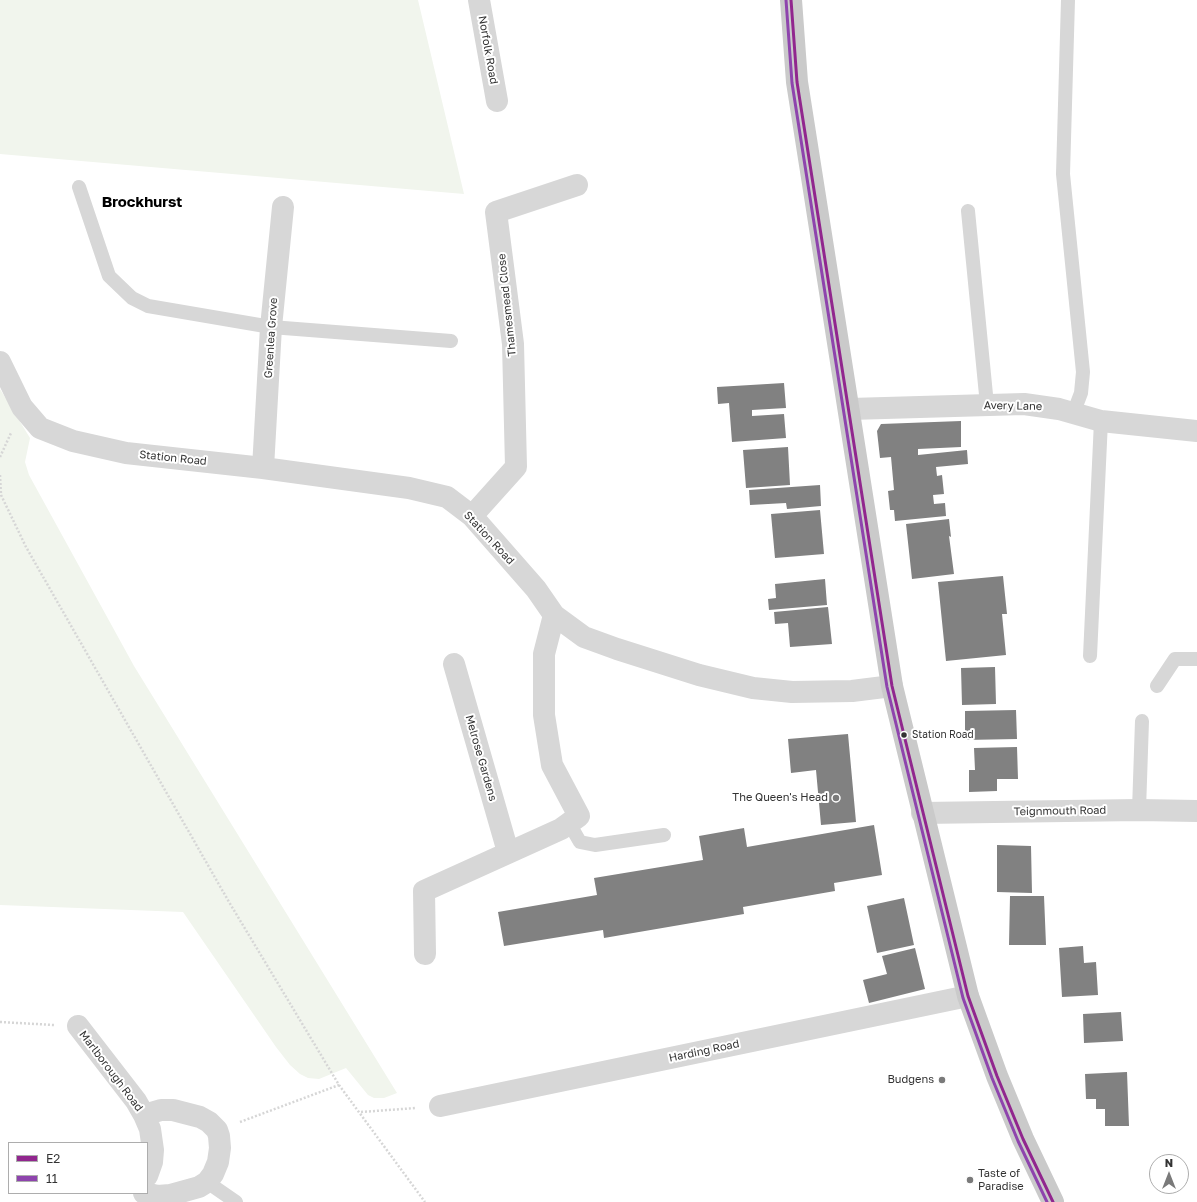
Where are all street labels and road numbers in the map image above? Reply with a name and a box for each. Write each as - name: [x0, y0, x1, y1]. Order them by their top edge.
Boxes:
- street label: Norfolk Road: [475, 15, 501, 85]
- street label: Thamesmead Close: [495, 253, 519, 357]
- street label: Greenlea Grove: [262, 297, 280, 379]
- street label: Avery Lane: [984, 399, 1042, 413]
- street label: Station Road: [139, 448, 207, 468]
- street label: Station Road: [461, 509, 517, 567]
- street label: Melrose Gardens: [462, 713, 500, 803]
- street label: Teignmouth Road: [1014, 804, 1106, 818]
- street label: Marlborough Road: [76, 1028, 146, 1114]
- street label: Harding Road: [668, 1037, 740, 1065]

